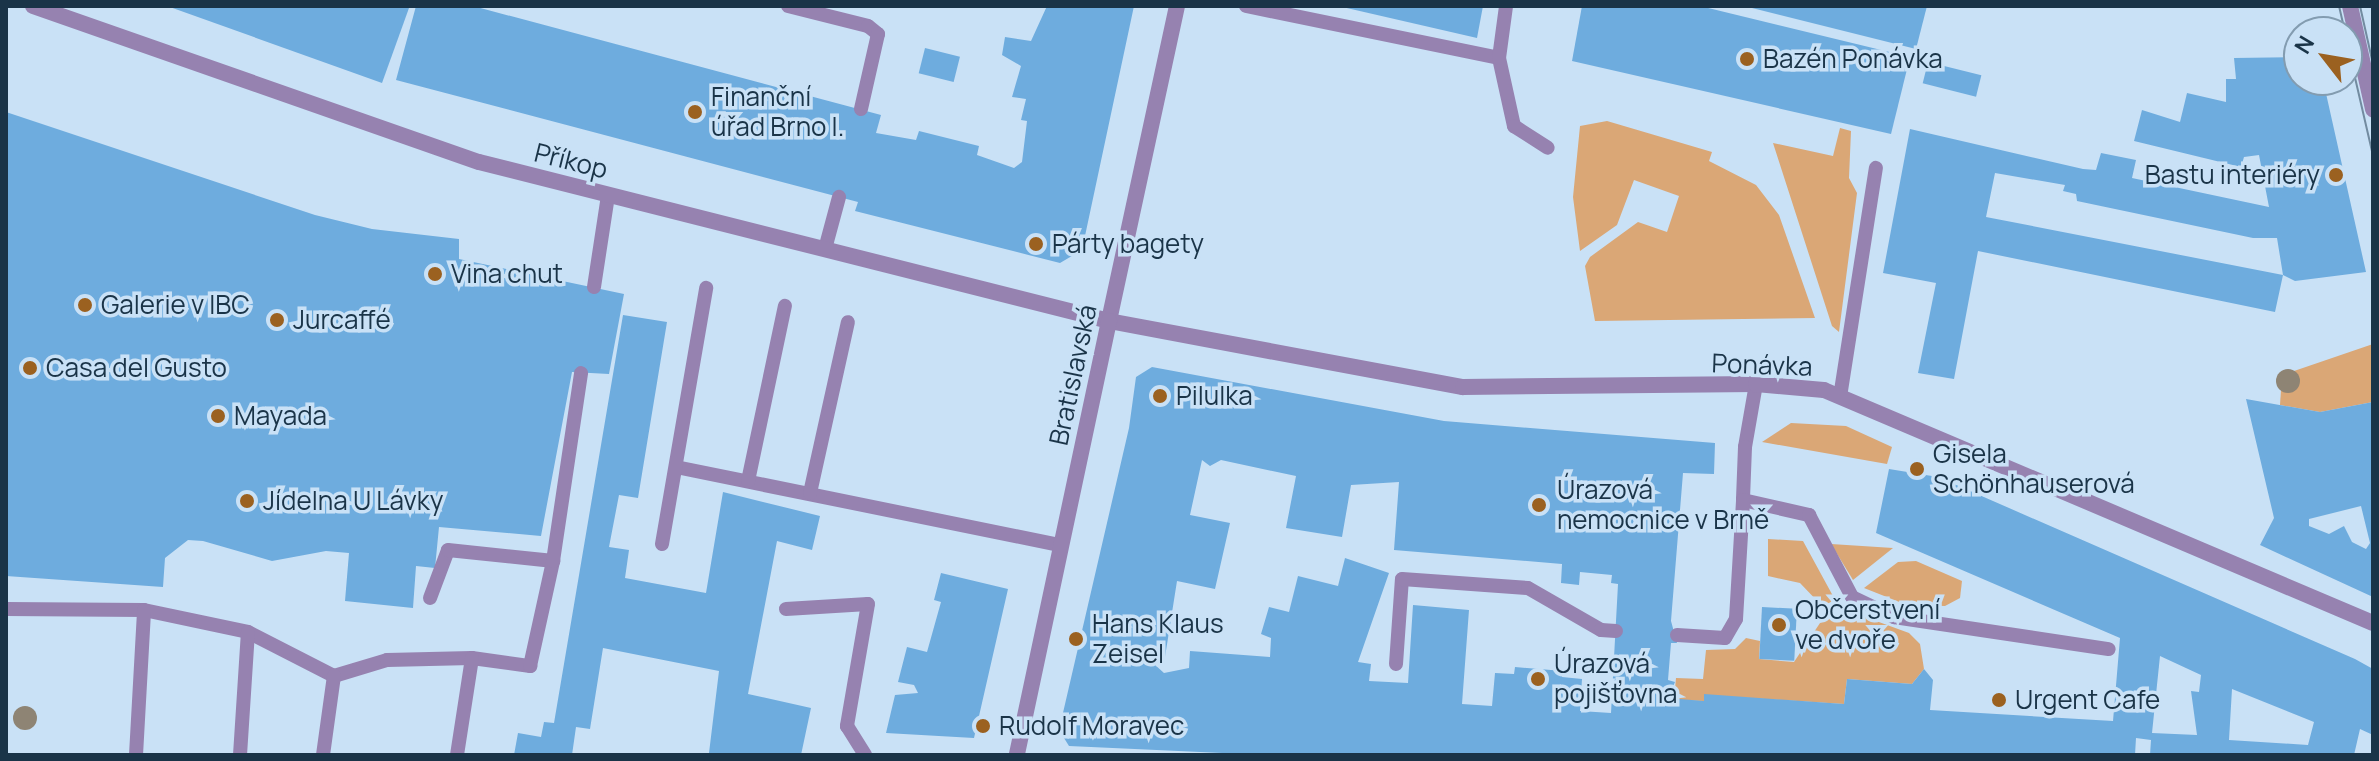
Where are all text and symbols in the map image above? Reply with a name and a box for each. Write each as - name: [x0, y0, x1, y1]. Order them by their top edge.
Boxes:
- north arrow: [2283, 16, 2363, 96]
- text: N: [2287, 30, 2321, 59]
- place label: Bazén Ponávka: [1763, 43, 1943, 75]
- marker: Bazén Ponávka: [1738, 50, 1756, 68]
- place label: Finanční úřad Brno I.: [711, 81, 844, 142]
- marker: Finanční úřad Brno I.: [686, 103, 704, 121]
- street label: Příkop: [531, 137, 611, 185]
- place label: Bastu interiéry: [2145, 159, 2320, 191]
- marker: Bastu interiéry: [2327, 166, 2345, 184]
- place label: Párty bagety: [1052, 228, 1204, 260]
- marker: Párty bagety: [1027, 235, 1045, 253]
- place label: Vina chut: [451, 258, 563, 290]
- marker: Vina chut: [426, 265, 444, 283]
- place label: Galerie v IBC: [101, 289, 250, 321]
- marker: Galerie v IBC: [76, 296, 94, 314]
- street label: Bratislavská: [1043, 302, 1103, 448]
- place label: Jurcaffé: [293, 304, 391, 336]
- marker: Jurcaffé: [268, 311, 286, 329]
- street label: Ponávka: [1711, 348, 1813, 382]
- place label: Casa del Gusto: [46, 352, 227, 384]
- marker: Casa del Gusto: [21, 359, 39, 377]
- place label: Pilulka: [1176, 380, 1253, 412]
- marker: Pilulka: [1151, 387, 1169, 405]
- place label: Mayada: [234, 400, 327, 432]
- marker: Mayada: [209, 407, 227, 425]
- place label: Gisela Schönhauserová: [1933, 438, 2135, 500]
- marker: Gisela Schönhauserová: [1908, 460, 1926, 478]
- place label: Úrazová nemocnice v Brně: [1557, 474, 1769, 536]
- place label: Jídelna U Lávky: [263, 485, 443, 517]
- marker: Jídelna U Lávky: [238, 492, 256, 510]
- marker: Úrazová nemocnice v Brně: [1528, 494, 1550, 516]
- place label: Občerstvení ve dvoře: [1795, 594, 1940, 656]
- place label: Hans Klaus Zeisel: [1092, 608, 1224, 670]
- marker: Občerstvení ve dvoře: [1770, 616, 1788, 634]
- marker: Hans Klaus Zeisel: [1067, 630, 1085, 648]
- place label: Úrazová pojišťovna: [1554, 648, 1678, 710]
- marker: Úrazová pojišťovna: [1529, 670, 1547, 688]
- place label: Urgent Cafe: [2015, 684, 2160, 716]
- marker: Urgent Cafe: [1990, 691, 2008, 709]
- place label: Rudolf Moravec: [999, 710, 1184, 742]
- marker: Rudolf Moravec: [974, 717, 992, 735]

